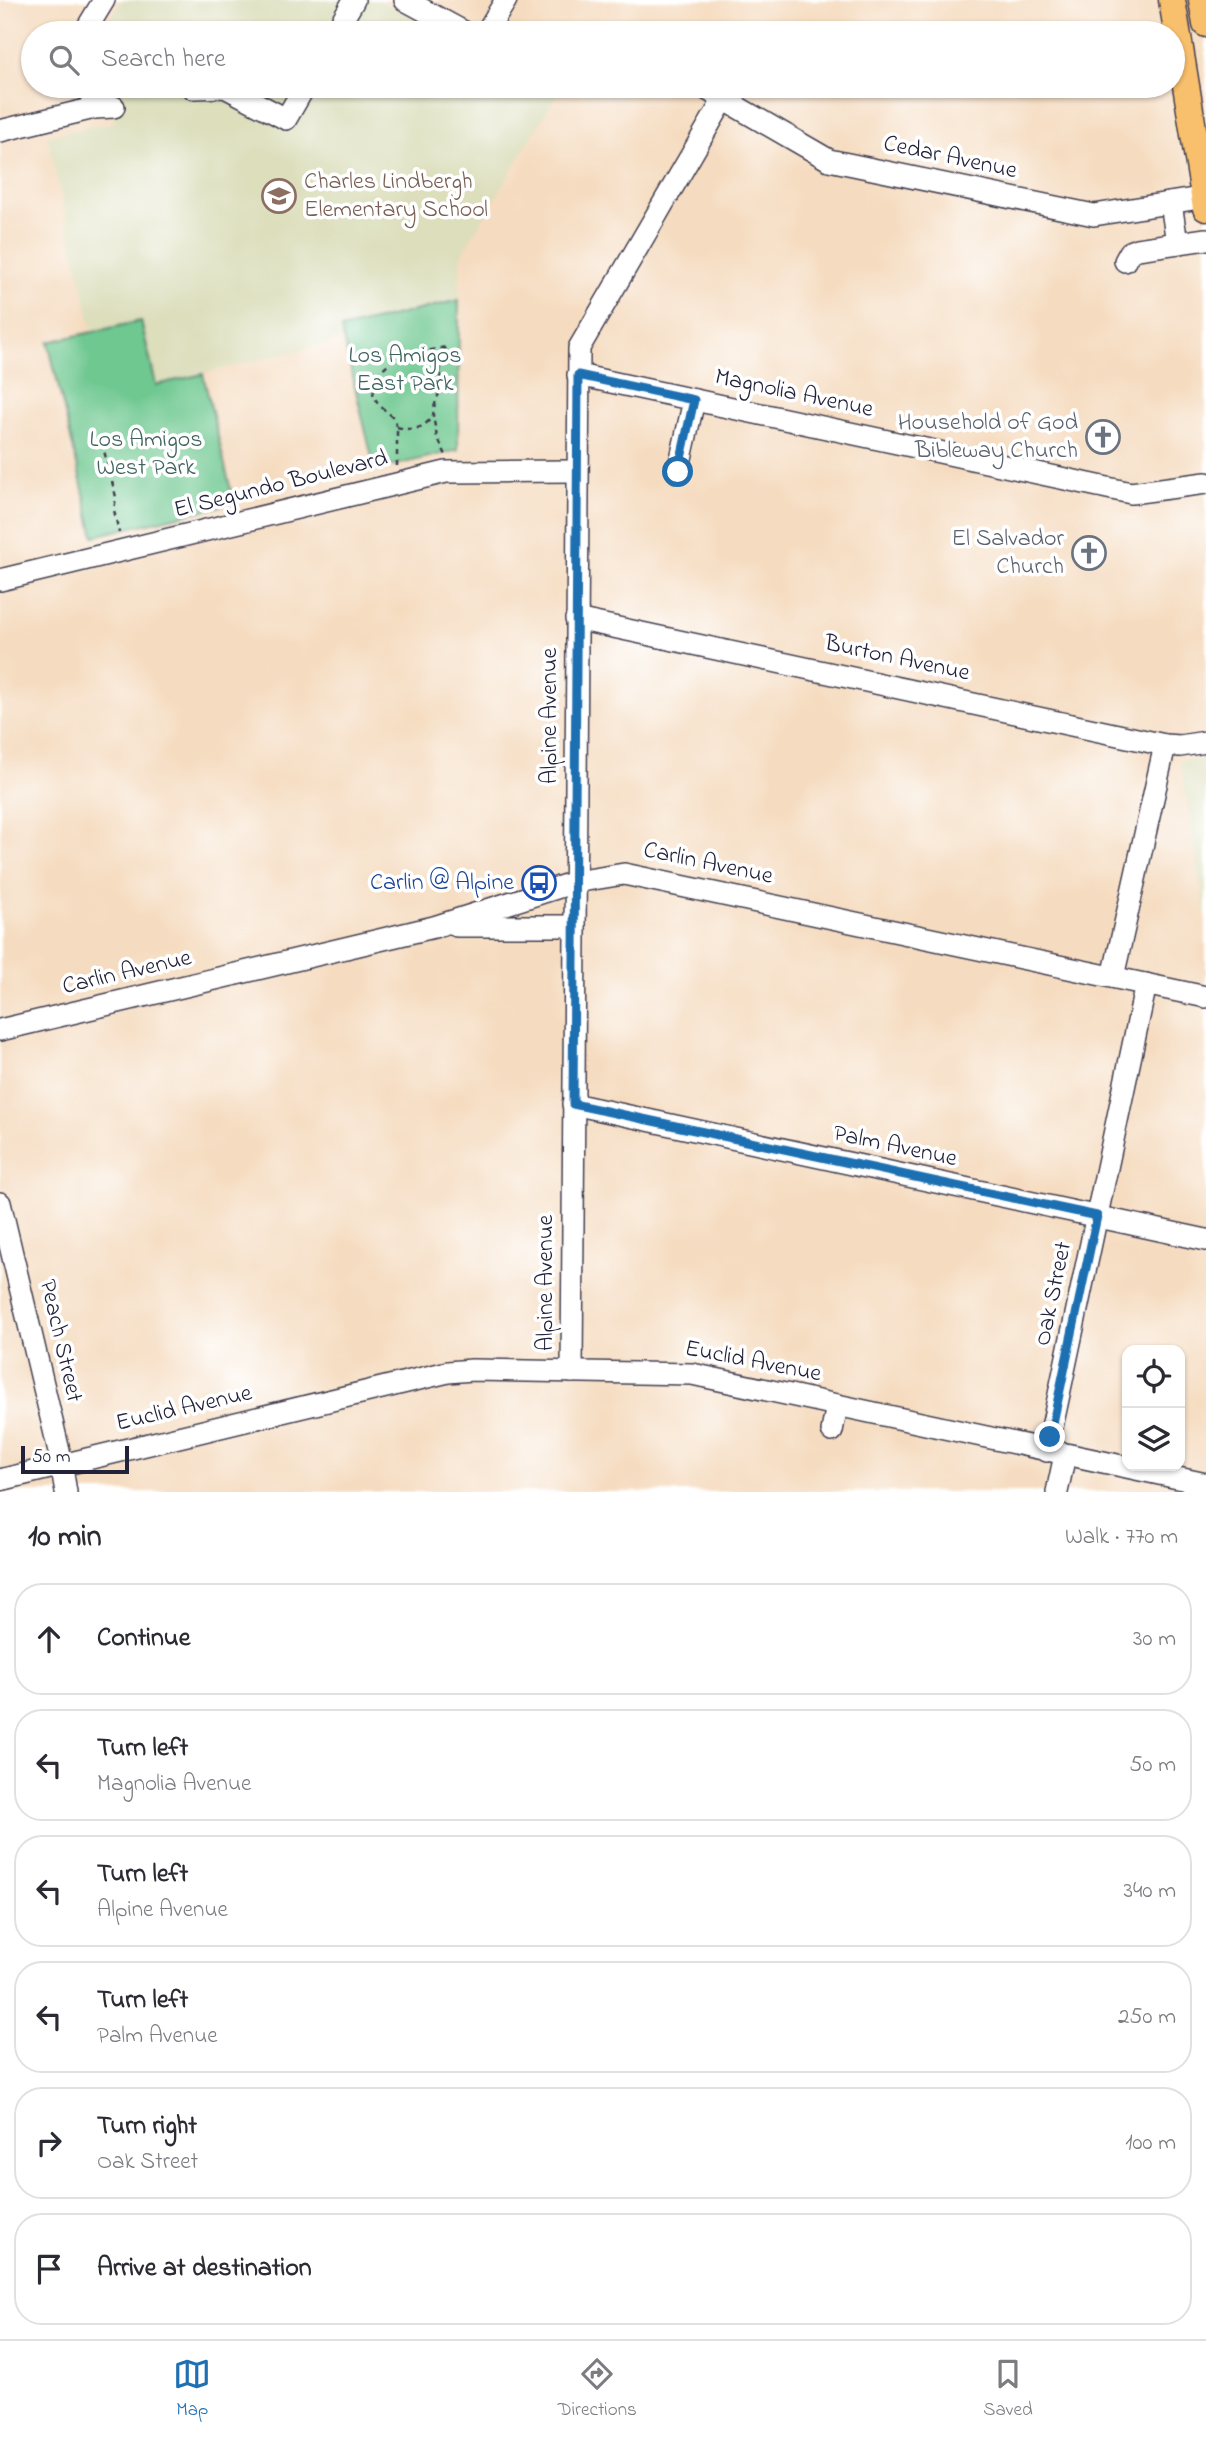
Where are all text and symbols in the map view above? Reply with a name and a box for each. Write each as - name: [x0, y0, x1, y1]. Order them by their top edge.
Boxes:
- search box: [21, 21, 1185, 98]
- icon: search: [45, 41, 83, 79]
- text: Search here: [101, 41, 226, 79]
- street label: Cedar Avenue: [880, 127, 1020, 189]
- place label: Charles Lindbergh Elementary School: [304, 165, 488, 229]
- school or university icon: Charles Lindbergh Elementary School: [260, 177, 298, 215]
- park label: Los Amigos East Park: [349, 339, 461, 402]
- street label: Magnolia Avenue: [712, 360, 877, 428]
- place label: Household of God Bibleway Church: [898, 406, 1078, 470]
- church icon: Household of God Bibleway Church: [1084, 418, 1122, 456]
- park label: Los Amigos West Park: [90, 423, 202, 486]
- street label: El Segundo Boulevard: [170, 441, 392, 528]
- route start: [662, 456, 693, 487]
- place label: El Salvador Church: [951, 522, 1065, 585]
- church icon: El Salvador Church: [1070, 534, 1108, 572]
- street label: Burton Avenue: [820, 626, 973, 691]
- street label: Alpine Avenue: [533, 647, 568, 784]
- street label: Carlin Avenue: [640, 833, 776, 895]
- bus stop icon: Carlin @ Alpine: [520, 864, 558, 902]
- place label: Carlin @ Alpine: [370, 866, 514, 901]
- street label: Carlin Avenue: [59, 941, 195, 1005]
- street label: Palm Avenue: [830, 1117, 960, 1177]
- street label: Alpine Avenue: [529, 1214, 564, 1351]
- street label: Oak Street: [1026, 1239, 1082, 1349]
- street label: Peach Street: [29, 1276, 91, 1406]
- street label: Euclid Avenue: [682, 1332, 825, 1392]
- map controls: [1122, 1345, 1185, 1471]
- button: locate: [1122, 1345, 1185, 1408]
- street label: Euclid Avenue: [113, 1376, 256, 1442]
- button: layers: [1122, 1408, 1185, 1471]
- route end: [1034, 1421, 1065, 1452]
- scale bar: [21, 1443, 130, 1475]
- text: 50 m: [32, 1444, 71, 1471]
- text: 10 min: [28, 1516, 101, 1560]
- text: Walk · 770 m: [1065, 1521, 1178, 1554]
- icon: ahead: [30, 1620, 68, 1658]
- text: Continue: [97, 1620, 190, 1658]
- text: 30 m: [1133, 1623, 1176, 1656]
- text: Turn left: [97, 1730, 188, 1768]
- icon: left: [30, 1746, 68, 1784]
- text: 50 m: [1129, 1749, 1176, 1782]
- text: Magnolia Avenue: [97, 1768, 251, 1801]
- text: Turn left: [97, 1856, 188, 1894]
- icon: left: [30, 1872, 68, 1910]
- text: 340 m: [1123, 1875, 1176, 1908]
- text: Alpine Avenue: [97, 1894, 228, 1927]
- text: Turn left: [97, 1982, 188, 2020]
- icon: left: [30, 1998, 68, 2036]
- text: 250 m: [1118, 2001, 1176, 2034]
- text: Palm Avenue: [97, 2020, 218, 2053]
- text: Turn right: [97, 2108, 197, 2146]
- icon: right: [30, 2124, 68, 2162]
- text: 100 m: [1125, 2127, 1176, 2160]
- text: Oak Street: [97, 2146, 198, 2179]
- icon: arrive: [30, 2250, 68, 2288]
- text: Arrive at destination: [97, 2250, 312, 2288]
- tab: Map: [173, 2355, 211, 2424]
- tab: Directions: [558, 2355, 637, 2424]
- tab: Saved: [983, 2355, 1033, 2424]

